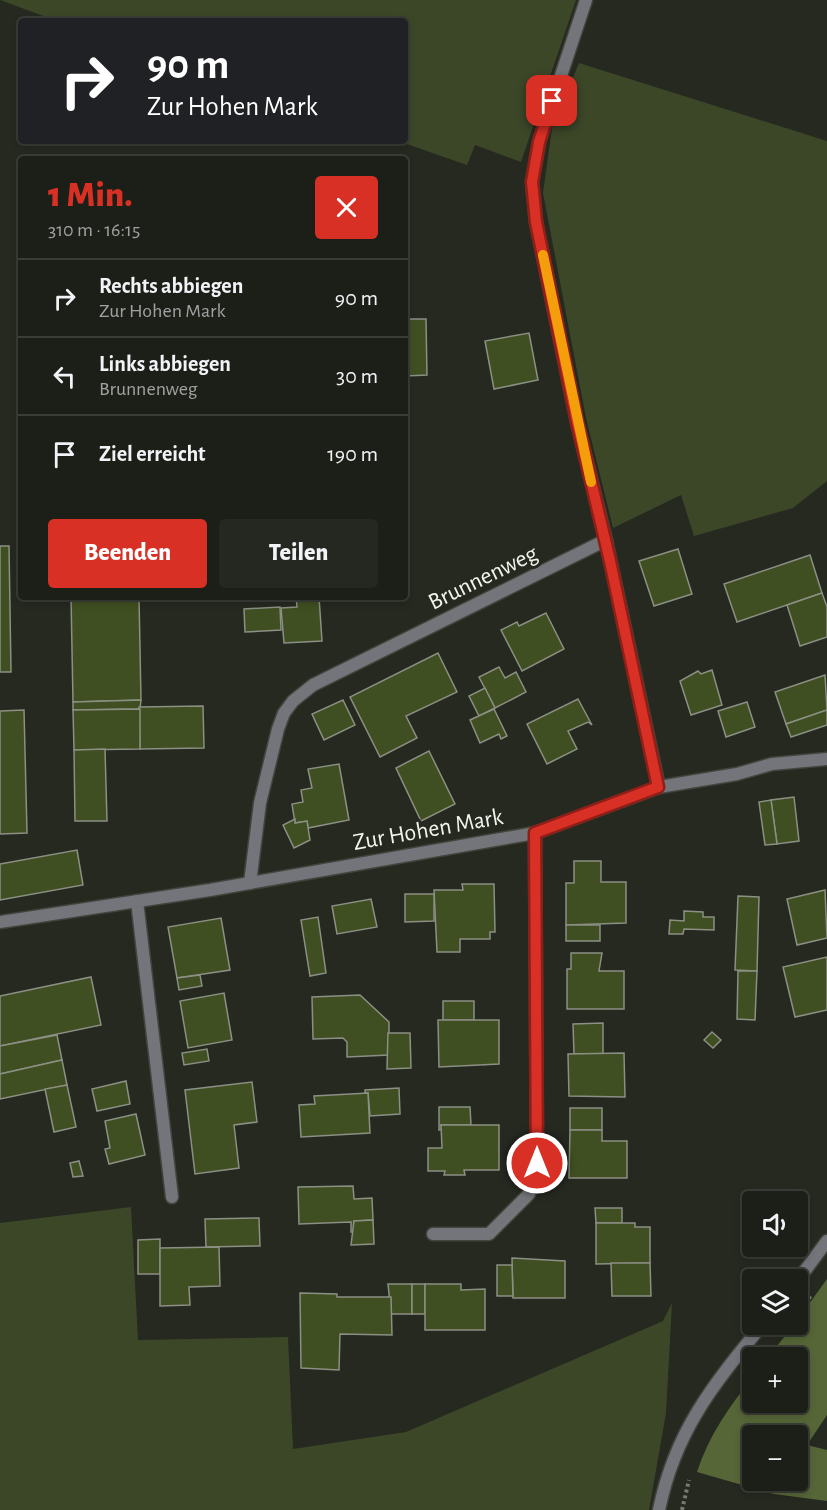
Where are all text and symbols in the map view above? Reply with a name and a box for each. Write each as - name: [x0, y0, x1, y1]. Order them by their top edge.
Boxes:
- icon: right: [48, 42, 126, 120]
- text: 90 m: [147, 44, 229, 86]
- pin: [526, 75, 577, 126]
- icon: arrive: [535, 84, 568, 117]
- text: Zur Hohen Mark: [147, 93, 318, 120]
- button: close: [315, 176, 378, 239]
- text: 1 Min.: [48, 177, 133, 213]
- text: 310 m · 16:15: [48, 220, 140, 240]
- text: Rechts abbiegen: [99, 275, 243, 297]
- icon: right: [48, 282, 81, 315]
- text: 90 m: [335, 287, 378, 309]
- text: Zur Hohen Mark: [99, 301, 226, 321]
- text: Links abbiegen: [99, 353, 231, 375]
- icon: left: [48, 360, 81, 393]
- text: 30 m: [336, 365, 378, 387]
- text: Brunnenweg: [99, 379, 198, 399]
- icon: arrive: [48, 438, 81, 471]
- text: Ziel erreicht: [99, 443, 206, 465]
- text: 190 m: [327, 443, 378, 465]
- button: Beenden: [48, 519, 207, 588]
- button: Teilen: [219, 519, 378, 588]
- street label: Brunnenweg: [425, 541, 542, 615]
- street label: Zur Hohen Mark: [351, 805, 505, 855]
- position arrow: [505, 1131, 569, 1195]
- map controls: [742, 1191, 808, 1491]
- button: sound: [742, 1191, 808, 1257]
- button: layers: [742, 1269, 808, 1335]
- button: +: [742, 1347, 808, 1413]
- button: −: [742, 1425, 808, 1491]

